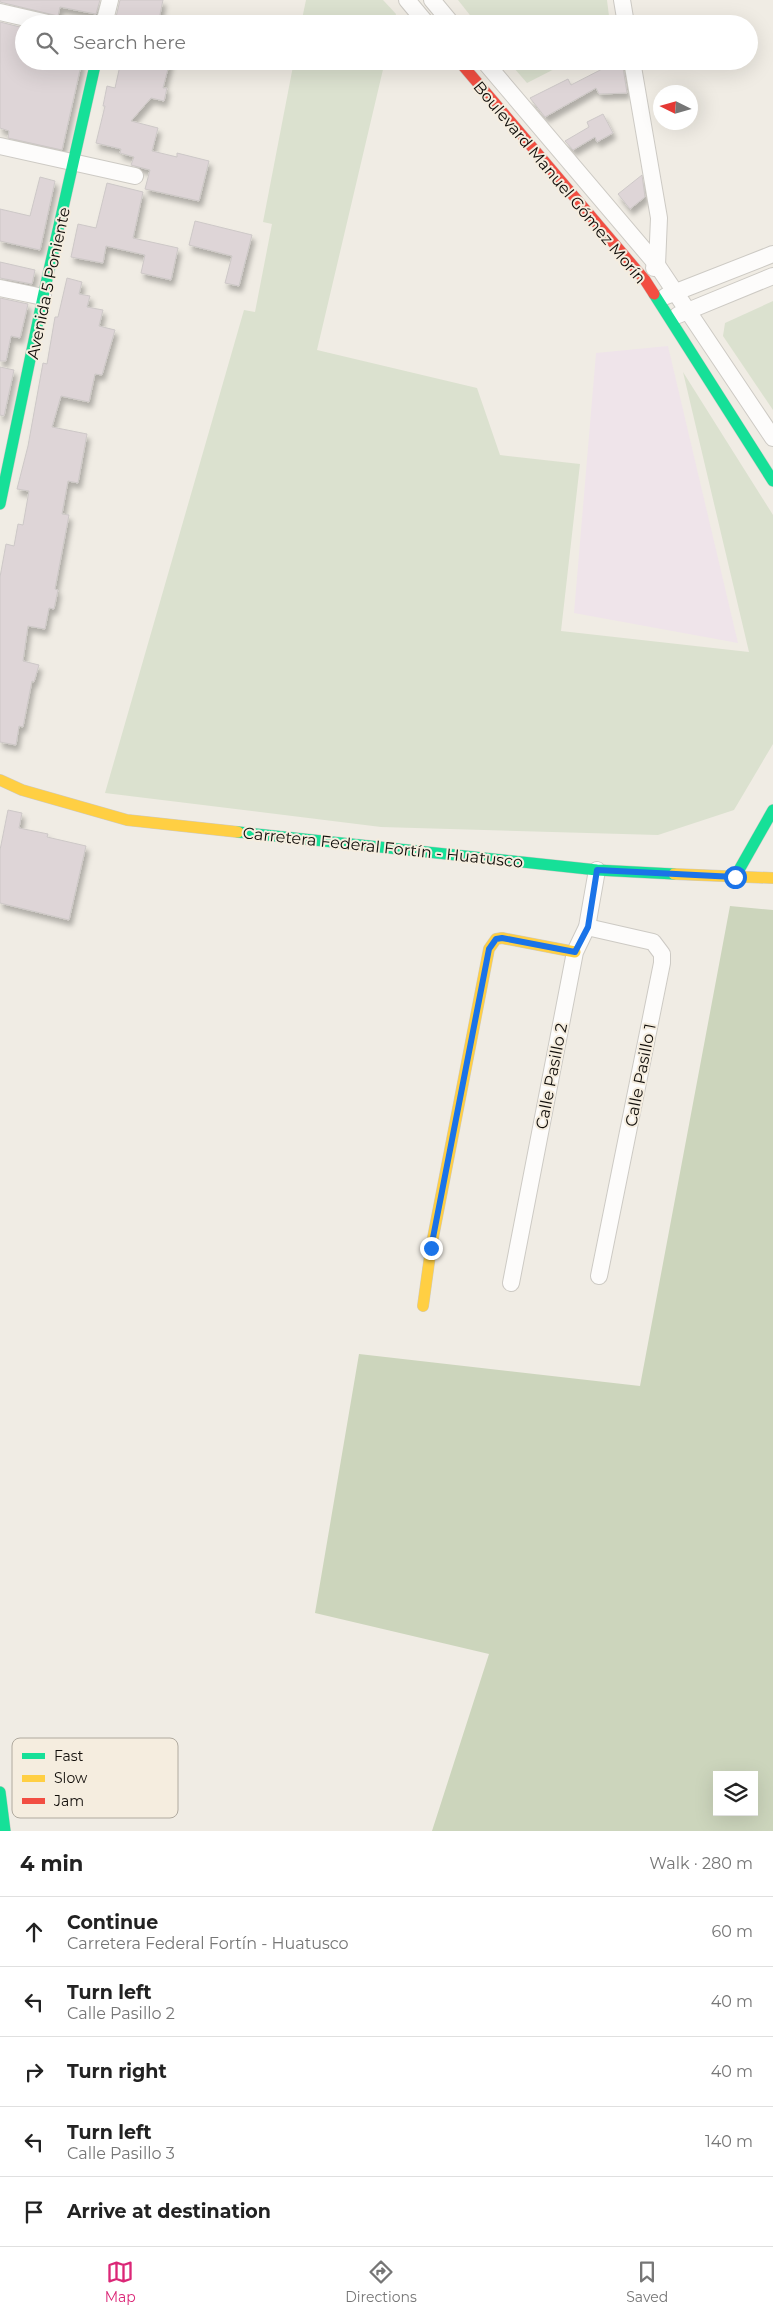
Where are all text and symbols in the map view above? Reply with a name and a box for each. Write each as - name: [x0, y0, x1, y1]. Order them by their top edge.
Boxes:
- search box: [15, 15, 758, 70]
- icon: search: [33, 29, 61, 57]
- text: Search here: [73, 31, 186, 54]
- street label: Boulevard Manuel Gómez Morín: [469, 77, 650, 287]
- north arrow: [653, 85, 698, 130]
- street label: Avenida 5 Poniente: [23, 205, 74, 361]
- street label: Carretera Federal Fortín - Huatusco: [242, 823, 524, 872]
- route start: [724, 866, 747, 889]
- street label: Calle Pasillo 2: [532, 1021, 571, 1131]
- street label: Calle Pasillo 1: [621, 1022, 660, 1128]
- route end: [420, 1237, 443, 1260]
- legend: [12, 1738, 178, 1818]
- text: Fast: [54, 1747, 84, 1765]
- text: Slow: [54, 1769, 88, 1787]
- map controls: [713, 1771, 758, 1816]
- button: layers: [713, 1771, 758, 1816]
- text: Jam: [53, 1792, 84, 1810]
- text: 4 min: [20, 1851, 83, 1876]
- text: Walk · 280 m: [649, 1854, 753, 1873]
- text: Continue: [67, 1911, 158, 1934]
- icon: ahead: [20, 1918, 48, 1946]
- text: 60 m: [711, 1922, 753, 1941]
- text: Carretera Federal Fortín - Huatusco: [67, 1934, 349, 1953]
- text: Turn left: [67, 1981, 152, 2004]
- icon: left: [20, 1988, 48, 2016]
- text: 40 m: [711, 1992, 753, 2011]
- text: Calle Pasillo 2: [67, 2004, 175, 2023]
- icon: right: [20, 2058, 48, 2086]
- text: Turn right: [67, 2060, 167, 2083]
- text: 40 m: [711, 2062, 753, 2081]
- text: Turn left: [67, 2121, 152, 2144]
- icon: left: [20, 2128, 48, 2156]
- text: 140 m: [705, 2132, 753, 2151]
- text: Calle Pasillo 3: [67, 2144, 175, 2163]
- icon: arrive: [20, 2198, 48, 2226]
- text: Arrive at destination: [67, 2200, 271, 2223]
- tab: Map: [105, 2258, 136, 2306]
- tab: Directions: [345, 2258, 417, 2306]
- tab: Saved: [626, 2258, 668, 2306]

